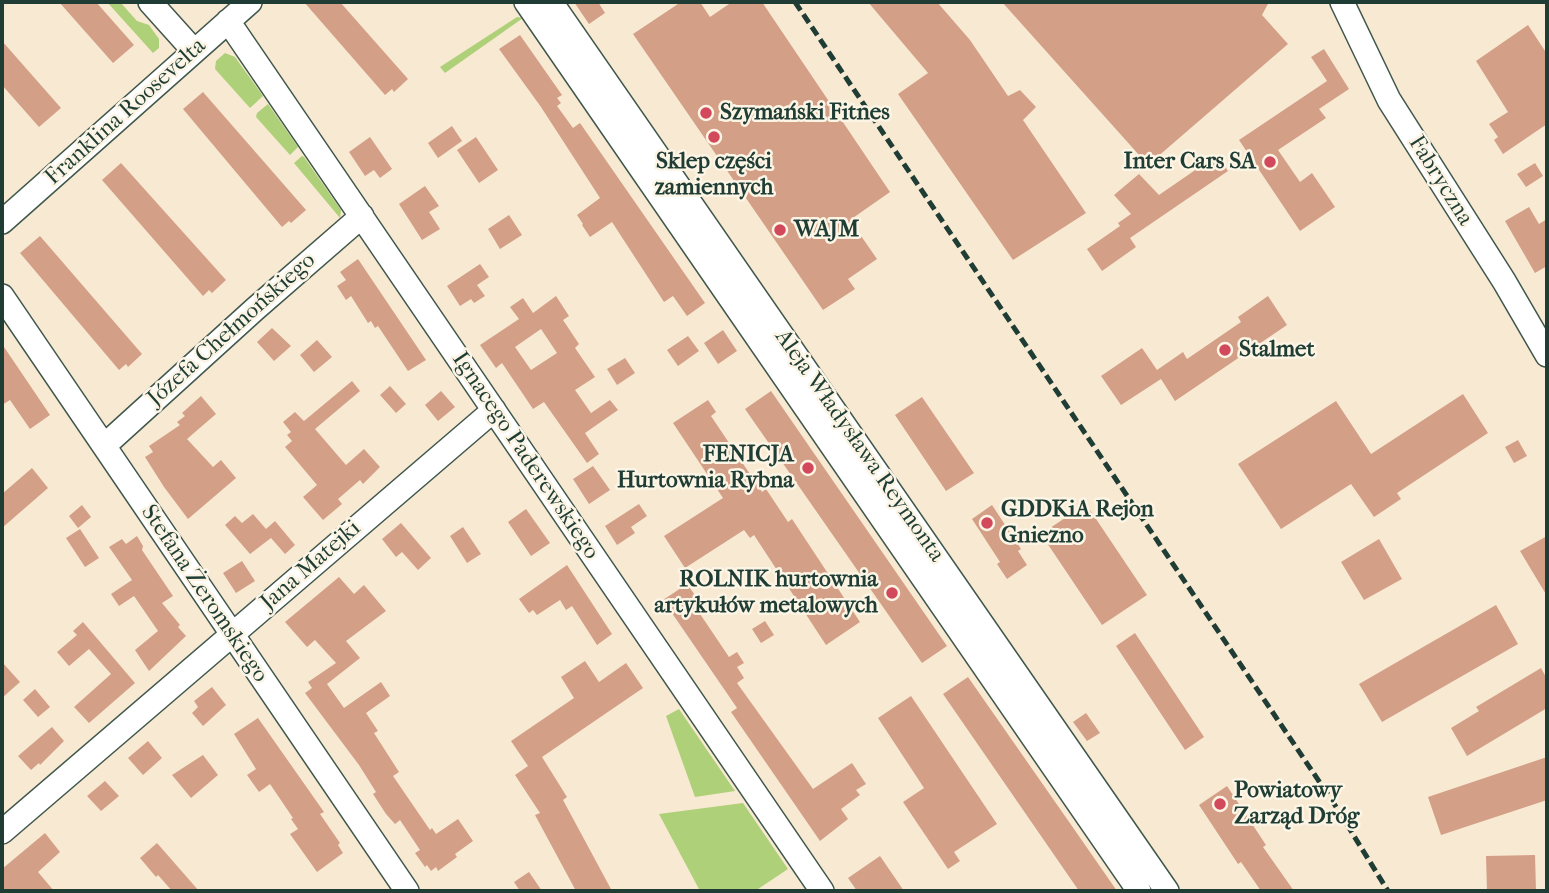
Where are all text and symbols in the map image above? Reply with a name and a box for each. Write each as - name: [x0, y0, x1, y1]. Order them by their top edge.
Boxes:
- street label: Franklina Roosevelta: [40, 33, 212, 191]
- place label: Szymański Fitnes: [720, 99, 890, 127]
- marker: Szymański Fitnes: [698, 105, 714, 121]
- marker: Sklep części zamiennych: [706, 129, 722, 145]
- street label: Fabryczna: [1402, 131, 1478, 231]
- place label: Sklep części zamiennych: [655, 148, 773, 202]
- place label: Inter Cars SA: [1123, 148, 1256, 176]
- marker: Inter Cars SA: [1262, 154, 1278, 170]
- place label: WAJM: [794, 216, 859, 244]
- marker: WAJM: [772, 222, 788, 238]
- street label: Józefa Chełmońskiego: [142, 247, 322, 413]
- street label: Aleja Władysława Reymonta: [768, 324, 950, 568]
- place label: Stalmet: [1239, 336, 1315, 364]
- marker: Stalmet: [1217, 342, 1233, 358]
- street label: Ignacego Paderewskiego: [445, 347, 605, 565]
- place label: FENICJA Hurtownia Rybna: [617, 441, 794, 495]
- marker: FENICJA Hurtownia Rybna: [800, 460, 816, 476]
- place label: GDDKiA Rejon Gniezno: [1001, 496, 1154, 550]
- street label: Stefana Żeromskiego: [134, 500, 274, 688]
- street label: Jana Matejki: [255, 515, 367, 617]
- marker: GDDKiA Rejon Gniezno: [979, 515, 995, 531]
- place label: ROLNIK hurtownia artykułów metalowych: [654, 566, 878, 620]
- marker: ROLNIK hurtownia artykułów metalowych: [884, 585, 900, 601]
- place label: Powiatowy Zarząd Dróg: [1234, 777, 1359, 831]
- marker: Powiatowy Zarząd Dróg: [1212, 796, 1228, 812]

